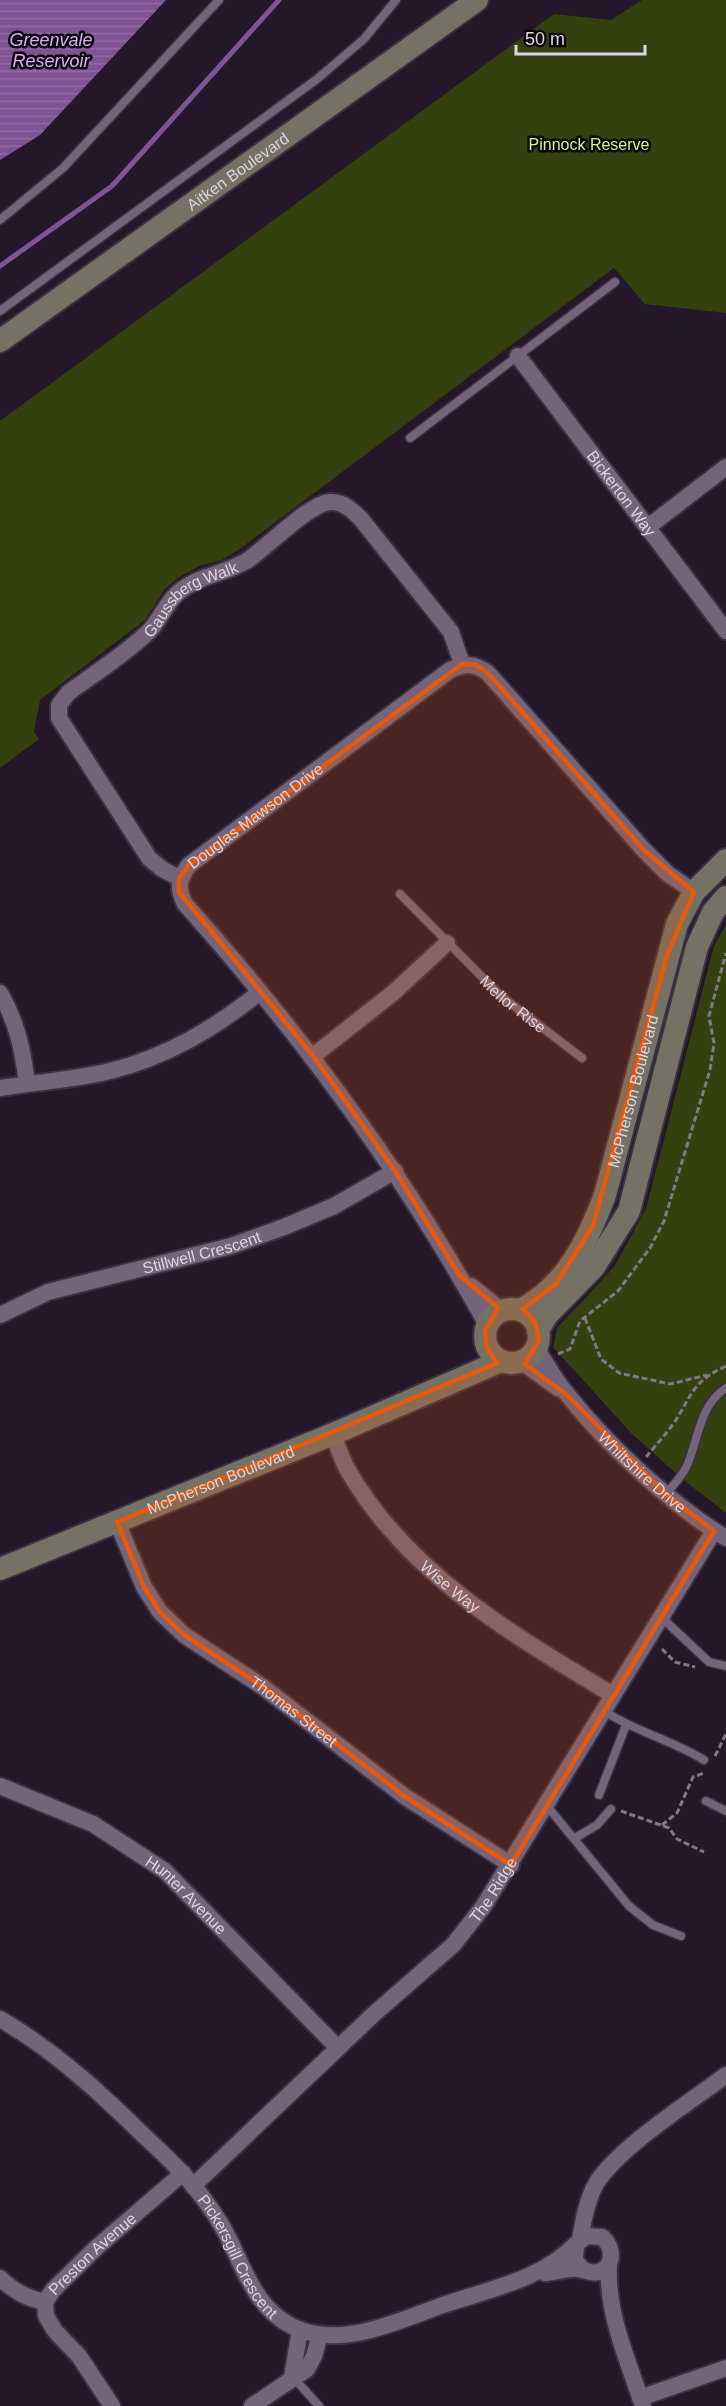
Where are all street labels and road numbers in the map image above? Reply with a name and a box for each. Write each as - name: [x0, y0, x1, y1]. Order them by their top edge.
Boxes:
- street label: Aitken Boulevard: [184, 129, 292, 214]
- street label: Bickerton Way: [584, 447, 659, 540]
- street label: Gaussberg Walk: [140, 558, 241, 641]
- street label: Douglas Mawson Drive: [184, 760, 327, 872]
- street label: Mellor Rise: [477, 972, 549, 1036]
- street label: McPherson Boulevard: [605, 1013, 662, 1170]
- street label: Stillwell Crescent: [141, 1228, 264, 1277]
- street label: Whiltshire Drive: [595, 1428, 689, 1516]
- street label: McPherson Boulevard: [145, 1443, 297, 1518]
- street label: Wise Way: [417, 1557, 483, 1616]
- street label: Thomas Street: [247, 1673, 341, 1750]
- street label: Hunter Avenue: [142, 1853, 230, 1938]
- street label: The Ridge: [466, 1854, 521, 1926]
- street label: Pickersgill Crescent: [195, 2191, 281, 2322]
- street label: Preston Avenue: [45, 2209, 140, 2298]

